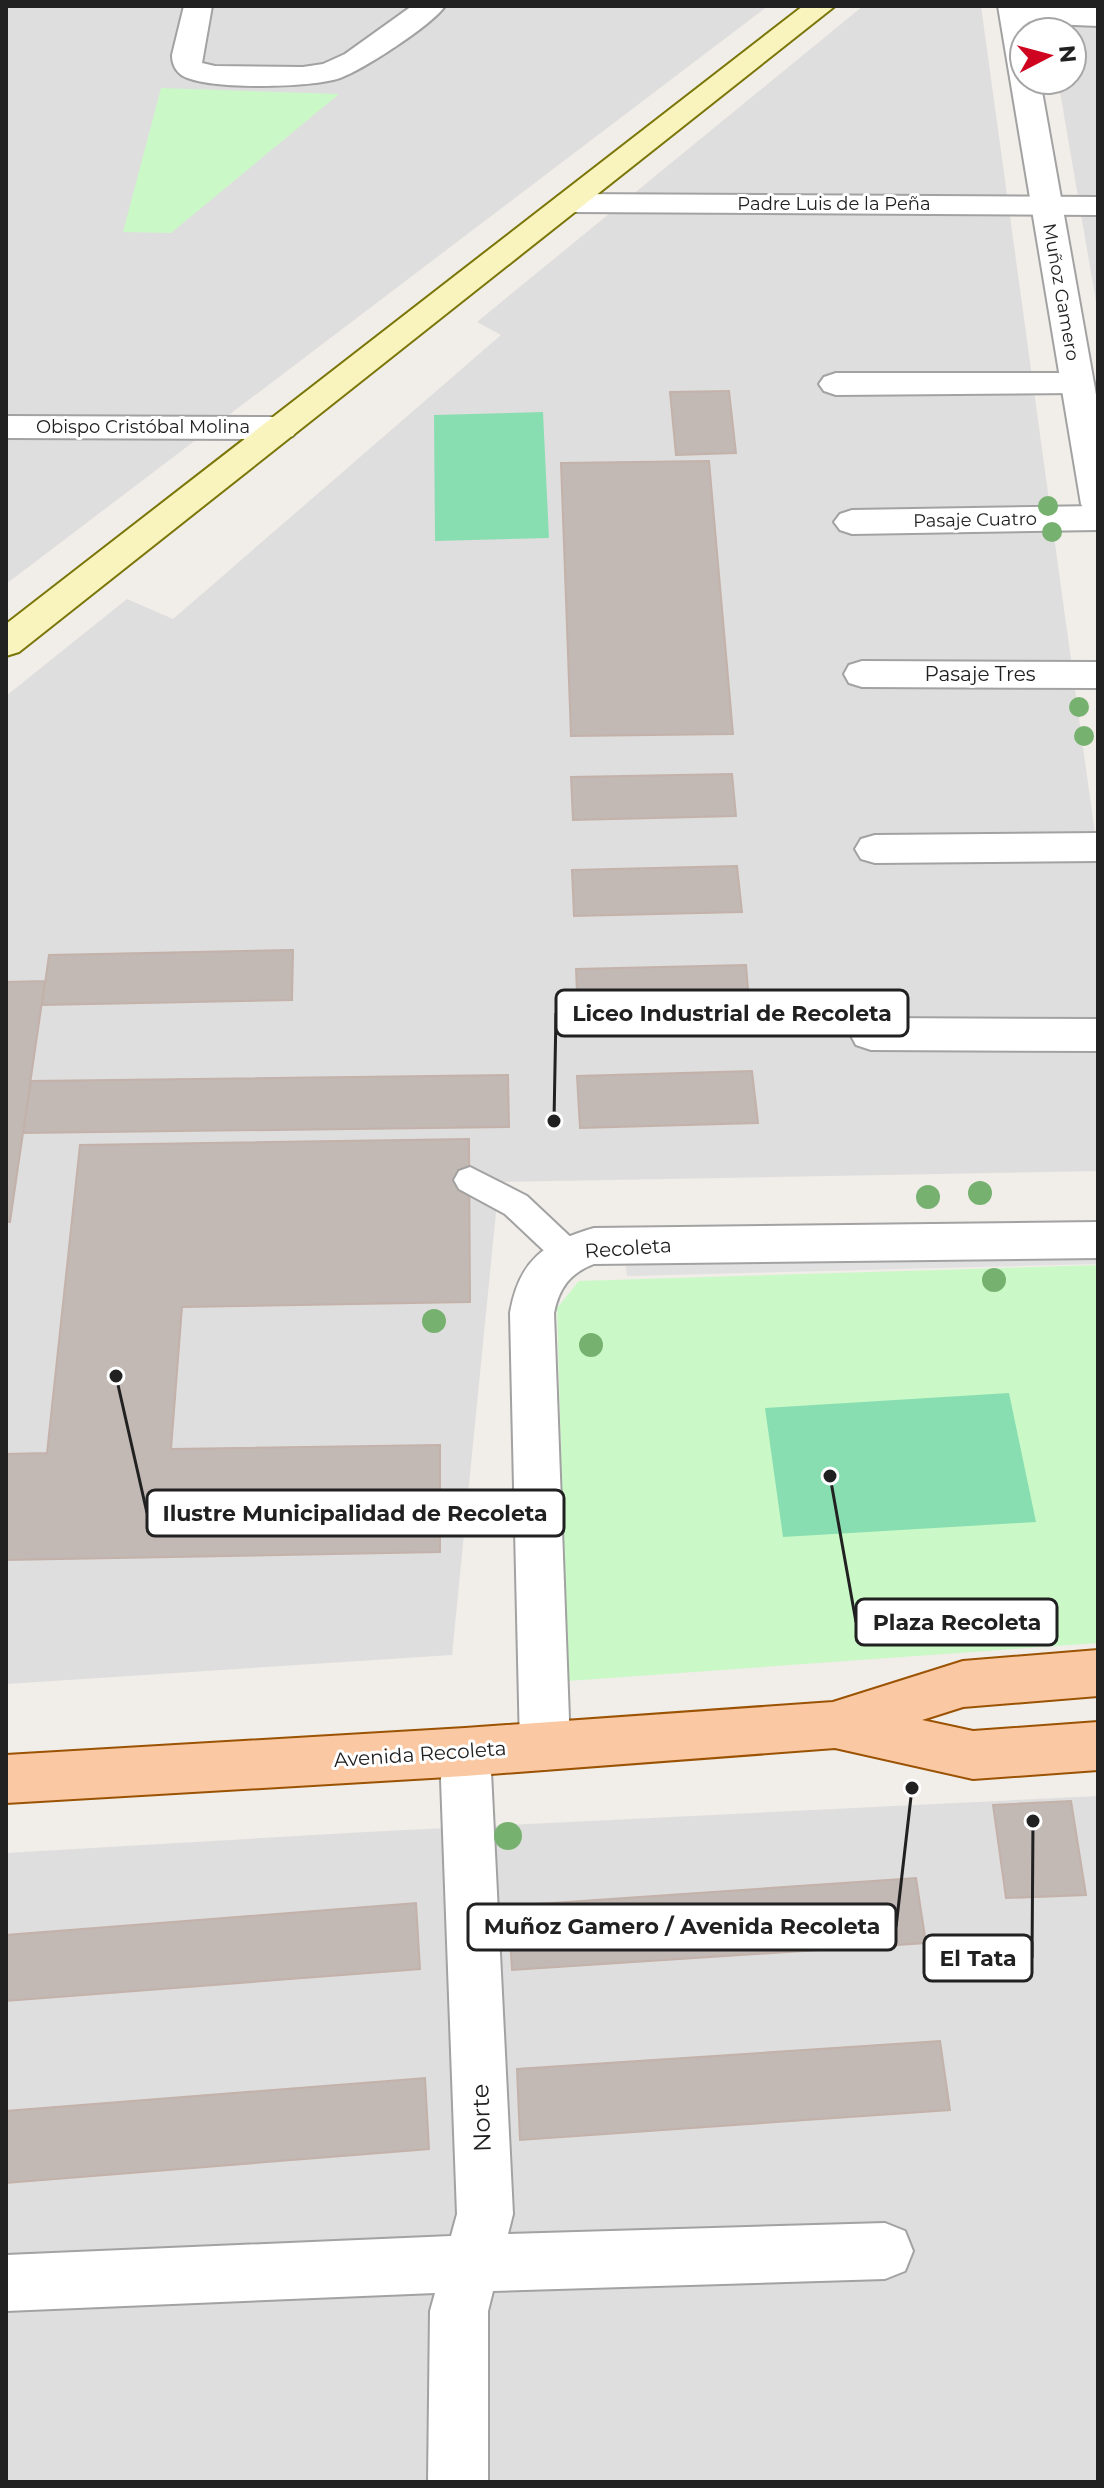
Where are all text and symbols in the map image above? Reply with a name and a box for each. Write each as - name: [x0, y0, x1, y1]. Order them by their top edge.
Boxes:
- north arrow: [1008, 16, 1088, 96]
- text: N: [1053, 44, 1082, 64]
- street label: Padre Luis de la Peña: [737, 193, 931, 215]
- street label: Muñoz Gamero: [1038, 222, 1084, 362]
- street label: Obispo Cristóbal Molina: [36, 416, 250, 438]
- street label: Pasaje Cuatro: [913, 508, 1037, 532]
- street label: Pasaje Tres: [924, 662, 1036, 686]
- callout: Liceo Industrial de Recoleta: [556, 990, 908, 1036]
- text: Liceo Industrial de Recoleta: [572, 1000, 892, 1027]
- street label: Recoleta: [584, 1233, 672, 1263]
- callout: Ilustre Municipalidad de Recoleta: [147, 1490, 564, 1536]
- text: Ilustre Municipalidad de Recoleta: [162, 1500, 548, 1527]
- callout: Plaza Recoleta: [856, 1599, 1057, 1645]
- text: Plaza Recoleta: [873, 1609, 1041, 1636]
- street label: Avenida Recoleta: [333, 1736, 507, 1772]
- callout: Muñoz Gamero / Avenida Recoleta: [468, 1904, 896, 1950]
- text: Muñoz Gamero / Avenida Recoleta: [484, 1913, 880, 1940]
- callout: El Tata: [924, 1935, 1032, 1981]
- text: El Tata: [940, 1945, 1016, 1972]
- street label: Norte: [465, 2083, 497, 2153]

